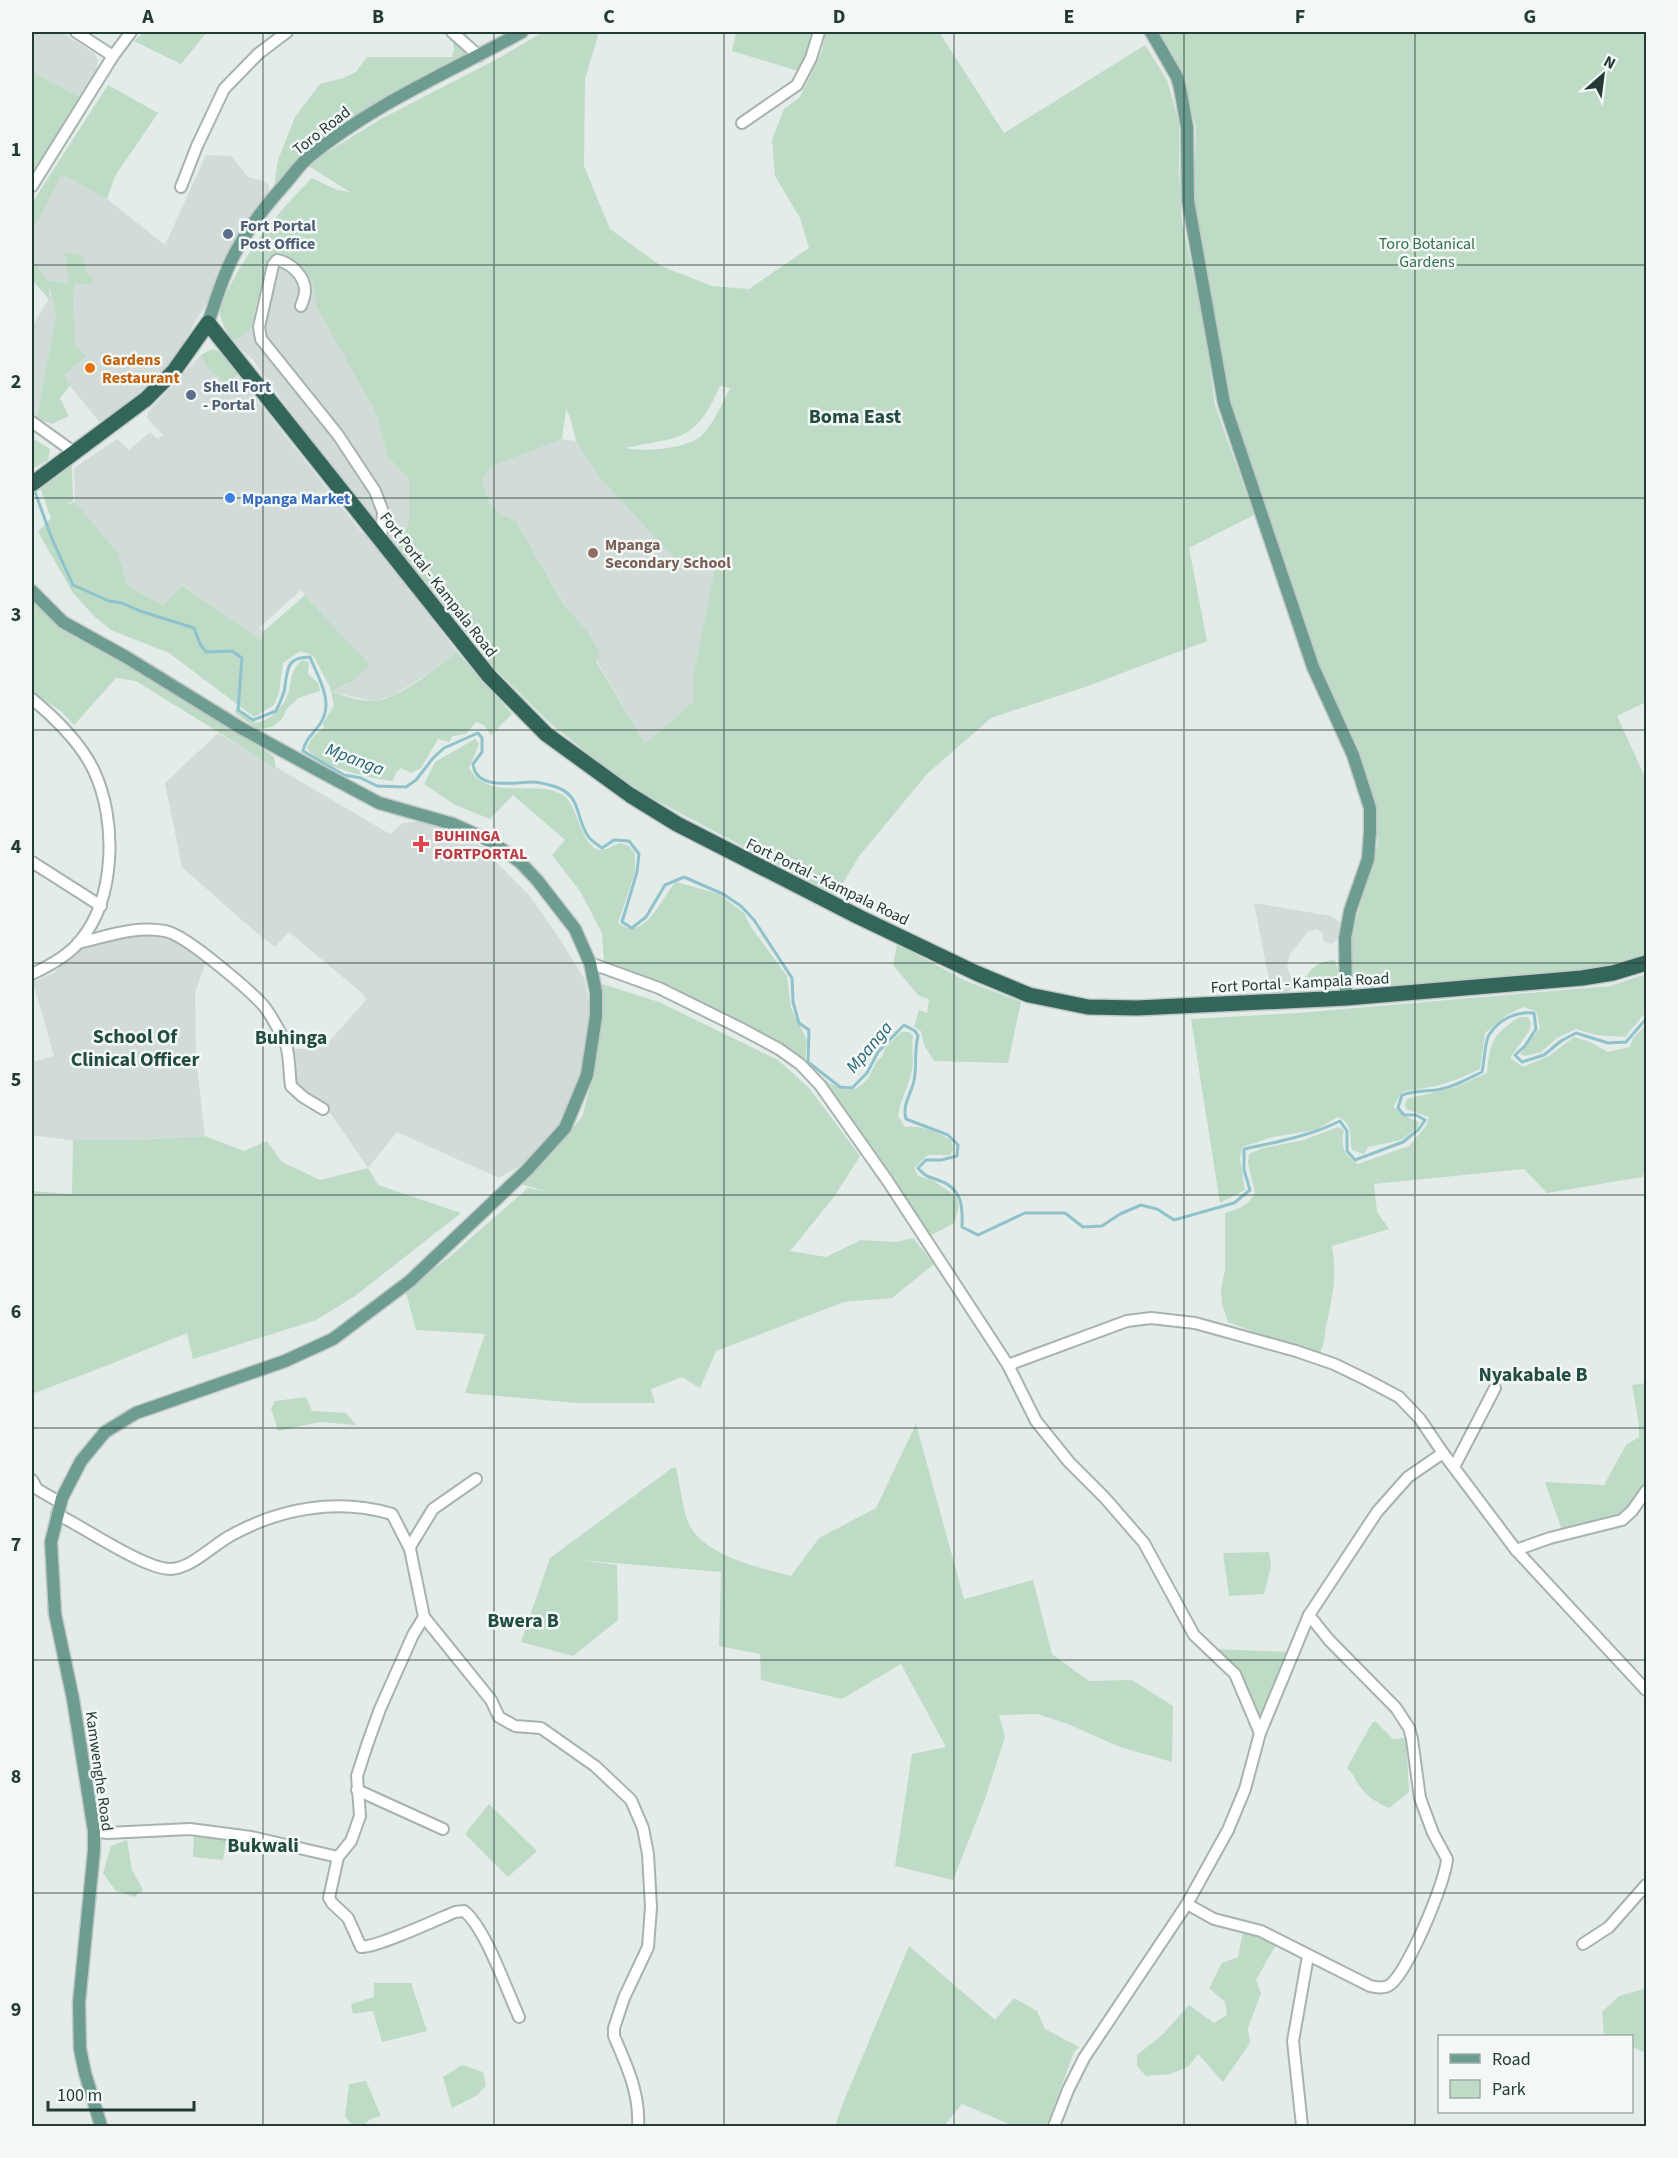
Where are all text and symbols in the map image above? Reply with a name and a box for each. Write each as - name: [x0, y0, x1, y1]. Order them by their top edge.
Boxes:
- text: A: [141, 3, 154, 31]
- text: B: [372, 3, 384, 31]
- text: C: [603, 3, 615, 31]
- text: D: [833, 3, 845, 31]
- text: E: [1064, 3, 1074, 31]
- text: F: [1295, 3, 1305, 31]
- text: G: [1524, 3, 1536, 31]
- north arrow: [1573, 45, 1633, 105]
- text: N: [1600, 50, 1619, 75]
- street label: Toro Road: [288, 101, 355, 160]
- text: 1: [11, 136, 21, 164]
- place label: Fort Portal Post Office: [240, 215, 316, 255]
- marker: Fort Portal Post Office: [221, 227, 235, 241]
- park label: Toro Botanical Gardens: [1379, 233, 1475, 273]
- place label: Gardens Restaurant: [102, 349, 180, 389]
- marker: Gardens Restaurant: [83, 361, 97, 375]
- text: 2: [11, 368, 21, 396]
- place label: Shell Fort - Portal: [203, 376, 271, 416]
- marker: Shell Fort - Portal: [184, 388, 198, 402]
- district label: Boma East: [809, 403, 902, 431]
- place label: Mpanga Market: [242, 488, 350, 510]
- marker: Mpanga Market: [223, 491, 237, 505]
- street label: Fort Portal - Kampala Road: [374, 507, 502, 662]
- place label: Mpanga Secondary School: [605, 534, 731, 574]
- marker: Mpanga Secondary School: [586, 546, 600, 560]
- text: 3: [11, 601, 21, 629]
- water label: Mpanga: [322, 737, 388, 782]
- place label: BUHINGA FORTPORTAL: [434, 825, 527, 865]
- text: 4: [11, 833, 22, 861]
- street label: Fort Portal - Kampala Road: [742, 833, 913, 931]
- marker: BUHINGA FORTPORTAL: [412, 835, 430, 853]
- street label: Fort Portal - Kampala Road: [1210, 967, 1390, 999]
- water label: Mpanga: [840, 1016, 899, 1079]
- district label: School Of Clinical Officer: [71, 1023, 199, 1074]
- district label: Buhinga: [255, 1024, 327, 1052]
- text: 5: [11, 1066, 21, 1094]
- text: 6: [11, 1298, 21, 1326]
- district label: Nyakabale B: [1478, 1361, 1588, 1389]
- text: 7: [11, 1531, 21, 1559]
- district label: Bwera B: [487, 1607, 559, 1635]
- street label: Kamwenghe Road: [80, 1710, 118, 1833]
- text: 8: [11, 1763, 21, 1791]
- district label: Bukwali: [227, 1832, 299, 1860]
- text: 9: [11, 1996, 21, 2024]
- legend: [1438, 2035, 1633, 2113]
- text: Road: [1492, 2047, 1531, 2072]
- scale bar: [48, 2074, 194, 2112]
- text: Park: [1492, 2077, 1526, 2102]
- text: 100 m: [57, 2083, 102, 2108]

